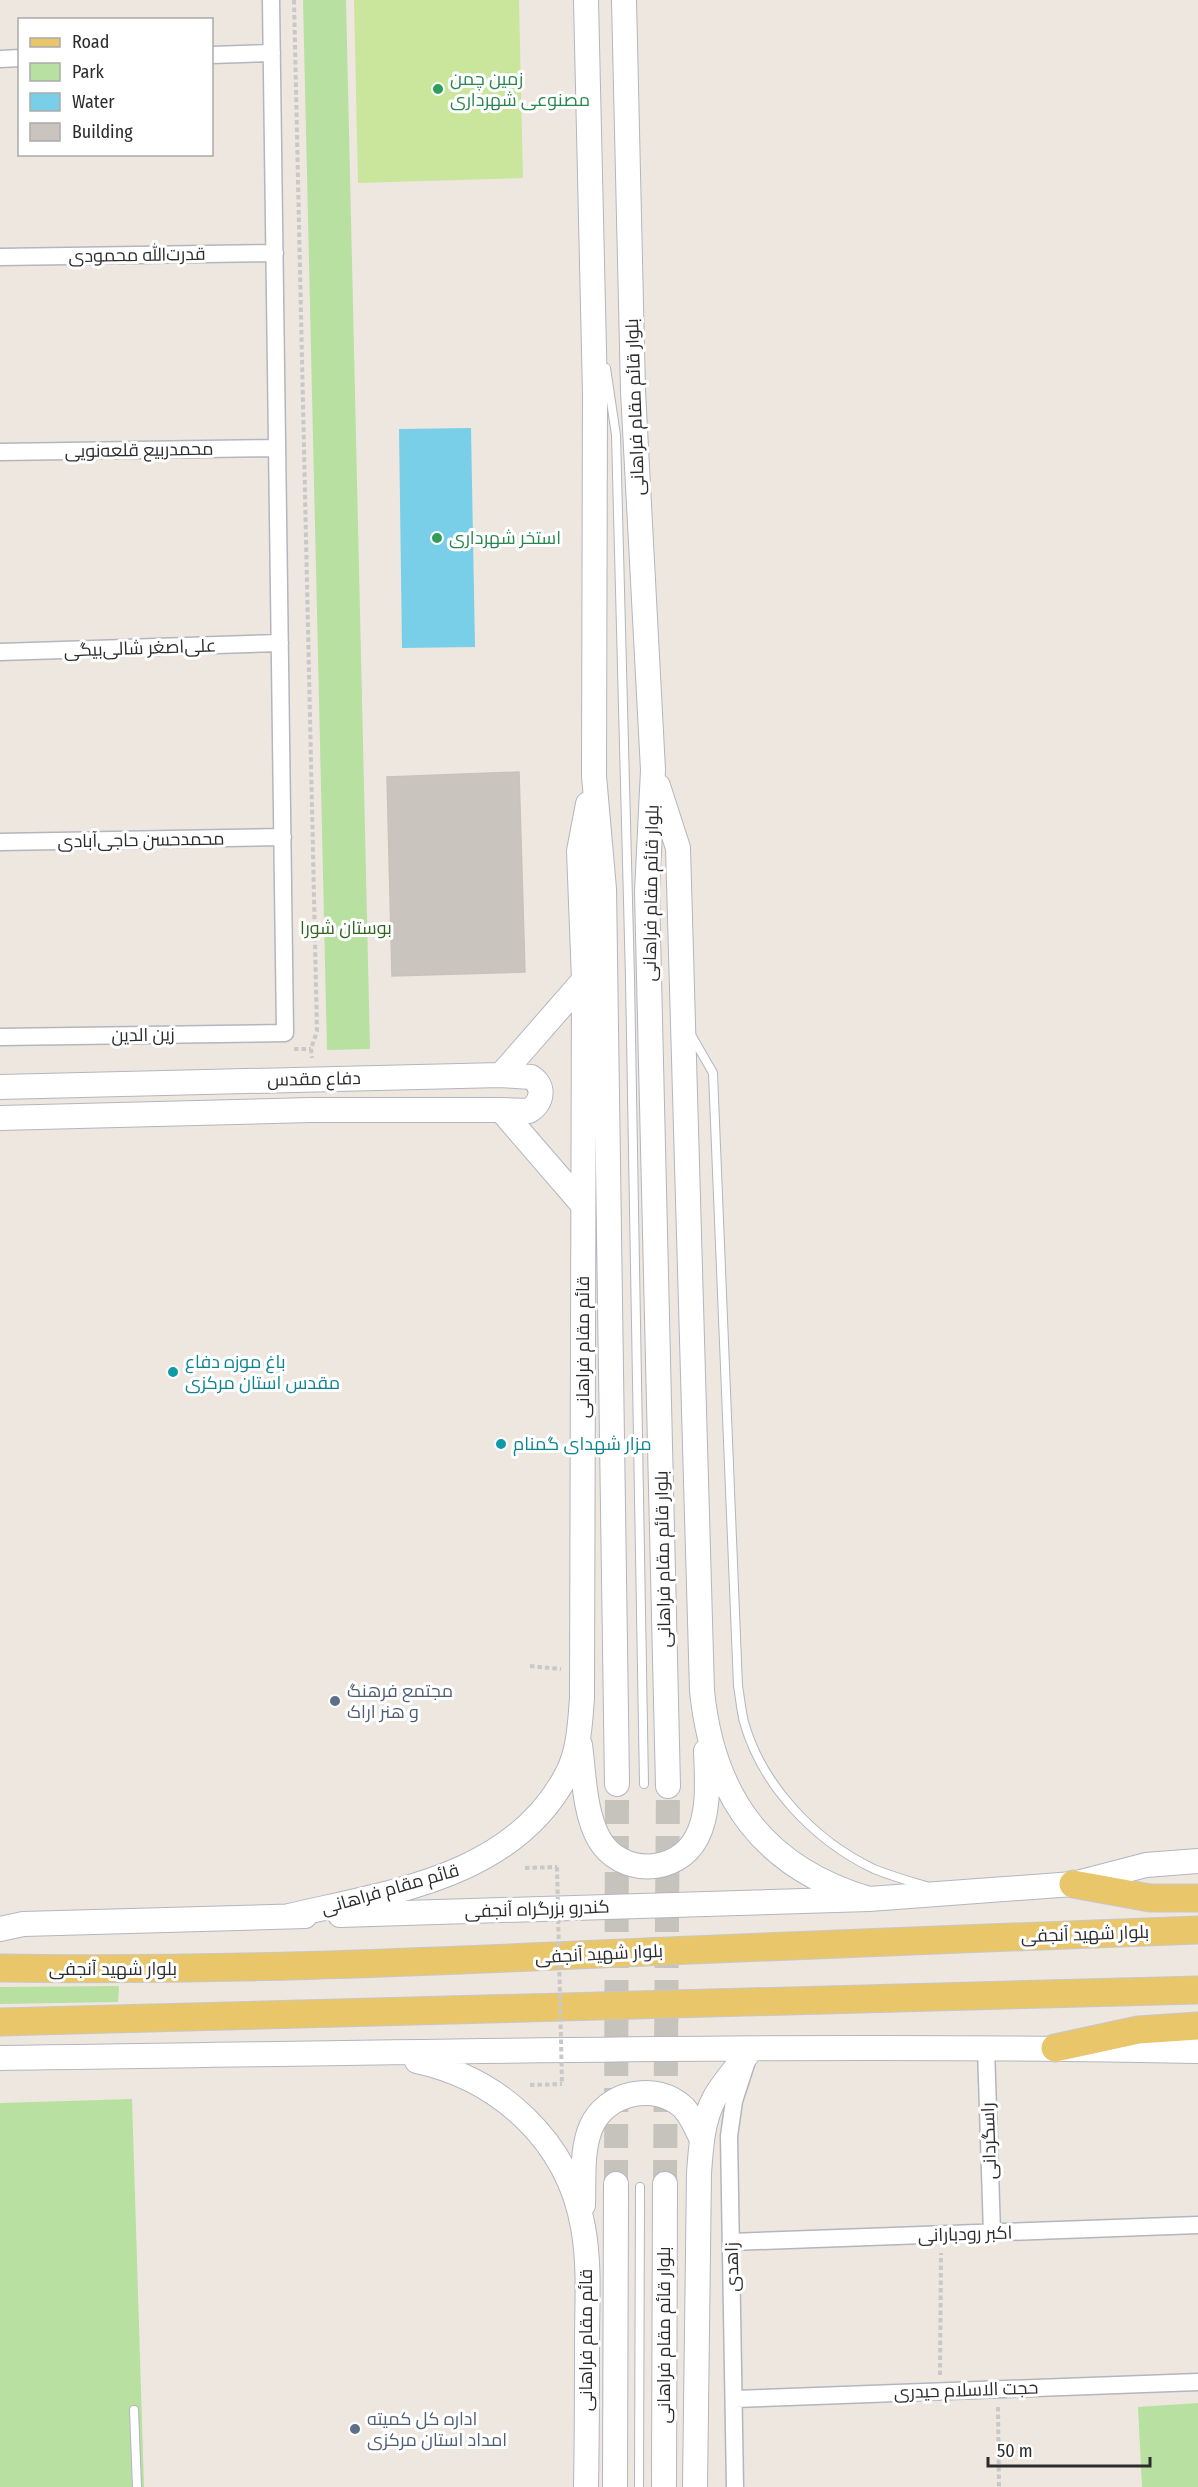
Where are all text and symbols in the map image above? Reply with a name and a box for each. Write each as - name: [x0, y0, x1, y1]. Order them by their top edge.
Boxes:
- legend: [18, 18, 213, 156]
- text: Road: [72, 31, 109, 53]
- text: Park: [72, 61, 105, 83]
- place label: زمین چمن مصنوعی شهرداری: [450, 68, 590, 111]
- marker: زمین چمن مصنوعی شهرداری: [431, 82, 445, 96]
- text: Water: [72, 91, 115, 113]
- text: Building: [72, 121, 133, 143]
- street label: قدرت‌الله محمودی: [68, 242, 206, 267]
- street label: بلوار قائم مقام فراهانی: [621, 318, 650, 496]
- street label: محمدربیع قلعه‌نویی: [64, 438, 214, 463]
- place label: استخر شهرداری: [449, 527, 561, 549]
- marker: استخر شهرداری: [430, 531, 444, 545]
- street label: علی‌اصغر شالی‌بیگی: [63, 634, 217, 662]
- street label: بلوار قائم مقام فراهانی: [638, 804, 665, 982]
- street label: محمدحسن حاجی‌آبادی: [57, 828, 225, 852]
- park label: بوستان شورا: [300, 917, 392, 939]
- street label: زین الدین: [111, 1023, 175, 1047]
- street label: دفاع مقدس: [267, 1067, 361, 1092]
- street label: قائم مقام فراهانی: [572, 1276, 595, 1418]
- place label: باغ موزه دفاع مقدس استان مرکزی: [185, 1351, 340, 1394]
- marker: باغ موزه دفاع مقدس استان مرکزی: [166, 1365, 180, 1379]
- place label: مزار شهدای گمنام: [513, 1433, 652, 1456]
- marker: مزار شهدای گمنام: [494, 1437, 508, 1451]
- street label: بلوار قائم مقام فراهانی: [650, 1470, 677, 1648]
- place label: مجتمع فرهنگ و هنر اراک: [347, 1680, 453, 1723]
- marker: مجتمع فرهنگ و هنر اراک: [328, 1694, 342, 1708]
- street label: قائم مقام فراهانی: [318, 1859, 462, 1920]
- street label: کندرو بزرگراه آنجفی: [464, 1895, 610, 1923]
- street label: بلوار شهید آنجفی: [1020, 1921, 1150, 1947]
- street label: بلوار شهید آنجفی: [534, 1940, 664, 1968]
- street label: بلوار شهید آنجفی: [49, 1958, 177, 1980]
- street label: راسگردانی: [977, 2102, 1001, 2180]
- street label: اکبر رودبارانی: [917, 2221, 1013, 2247]
- street label: زاهدی: [721, 2242, 743, 2292]
- street label: بلوار قائم مقام فراهانی: [653, 2246, 676, 2424]
- street label: قائم مقام فراهانی: [575, 2269, 598, 2411]
- street label: حجت الاسلام حیدری: [893, 2376, 1039, 2405]
- place label: اداره کل کمیته امداد استان مرکزی: [367, 2408, 507, 2451]
- marker: اداره کل کمیته امداد استان مرکزی: [348, 2422, 362, 2436]
- scale bar: [988, 2430, 1150, 2468]
- text: 50 m: [997, 2440, 1033, 2462]

